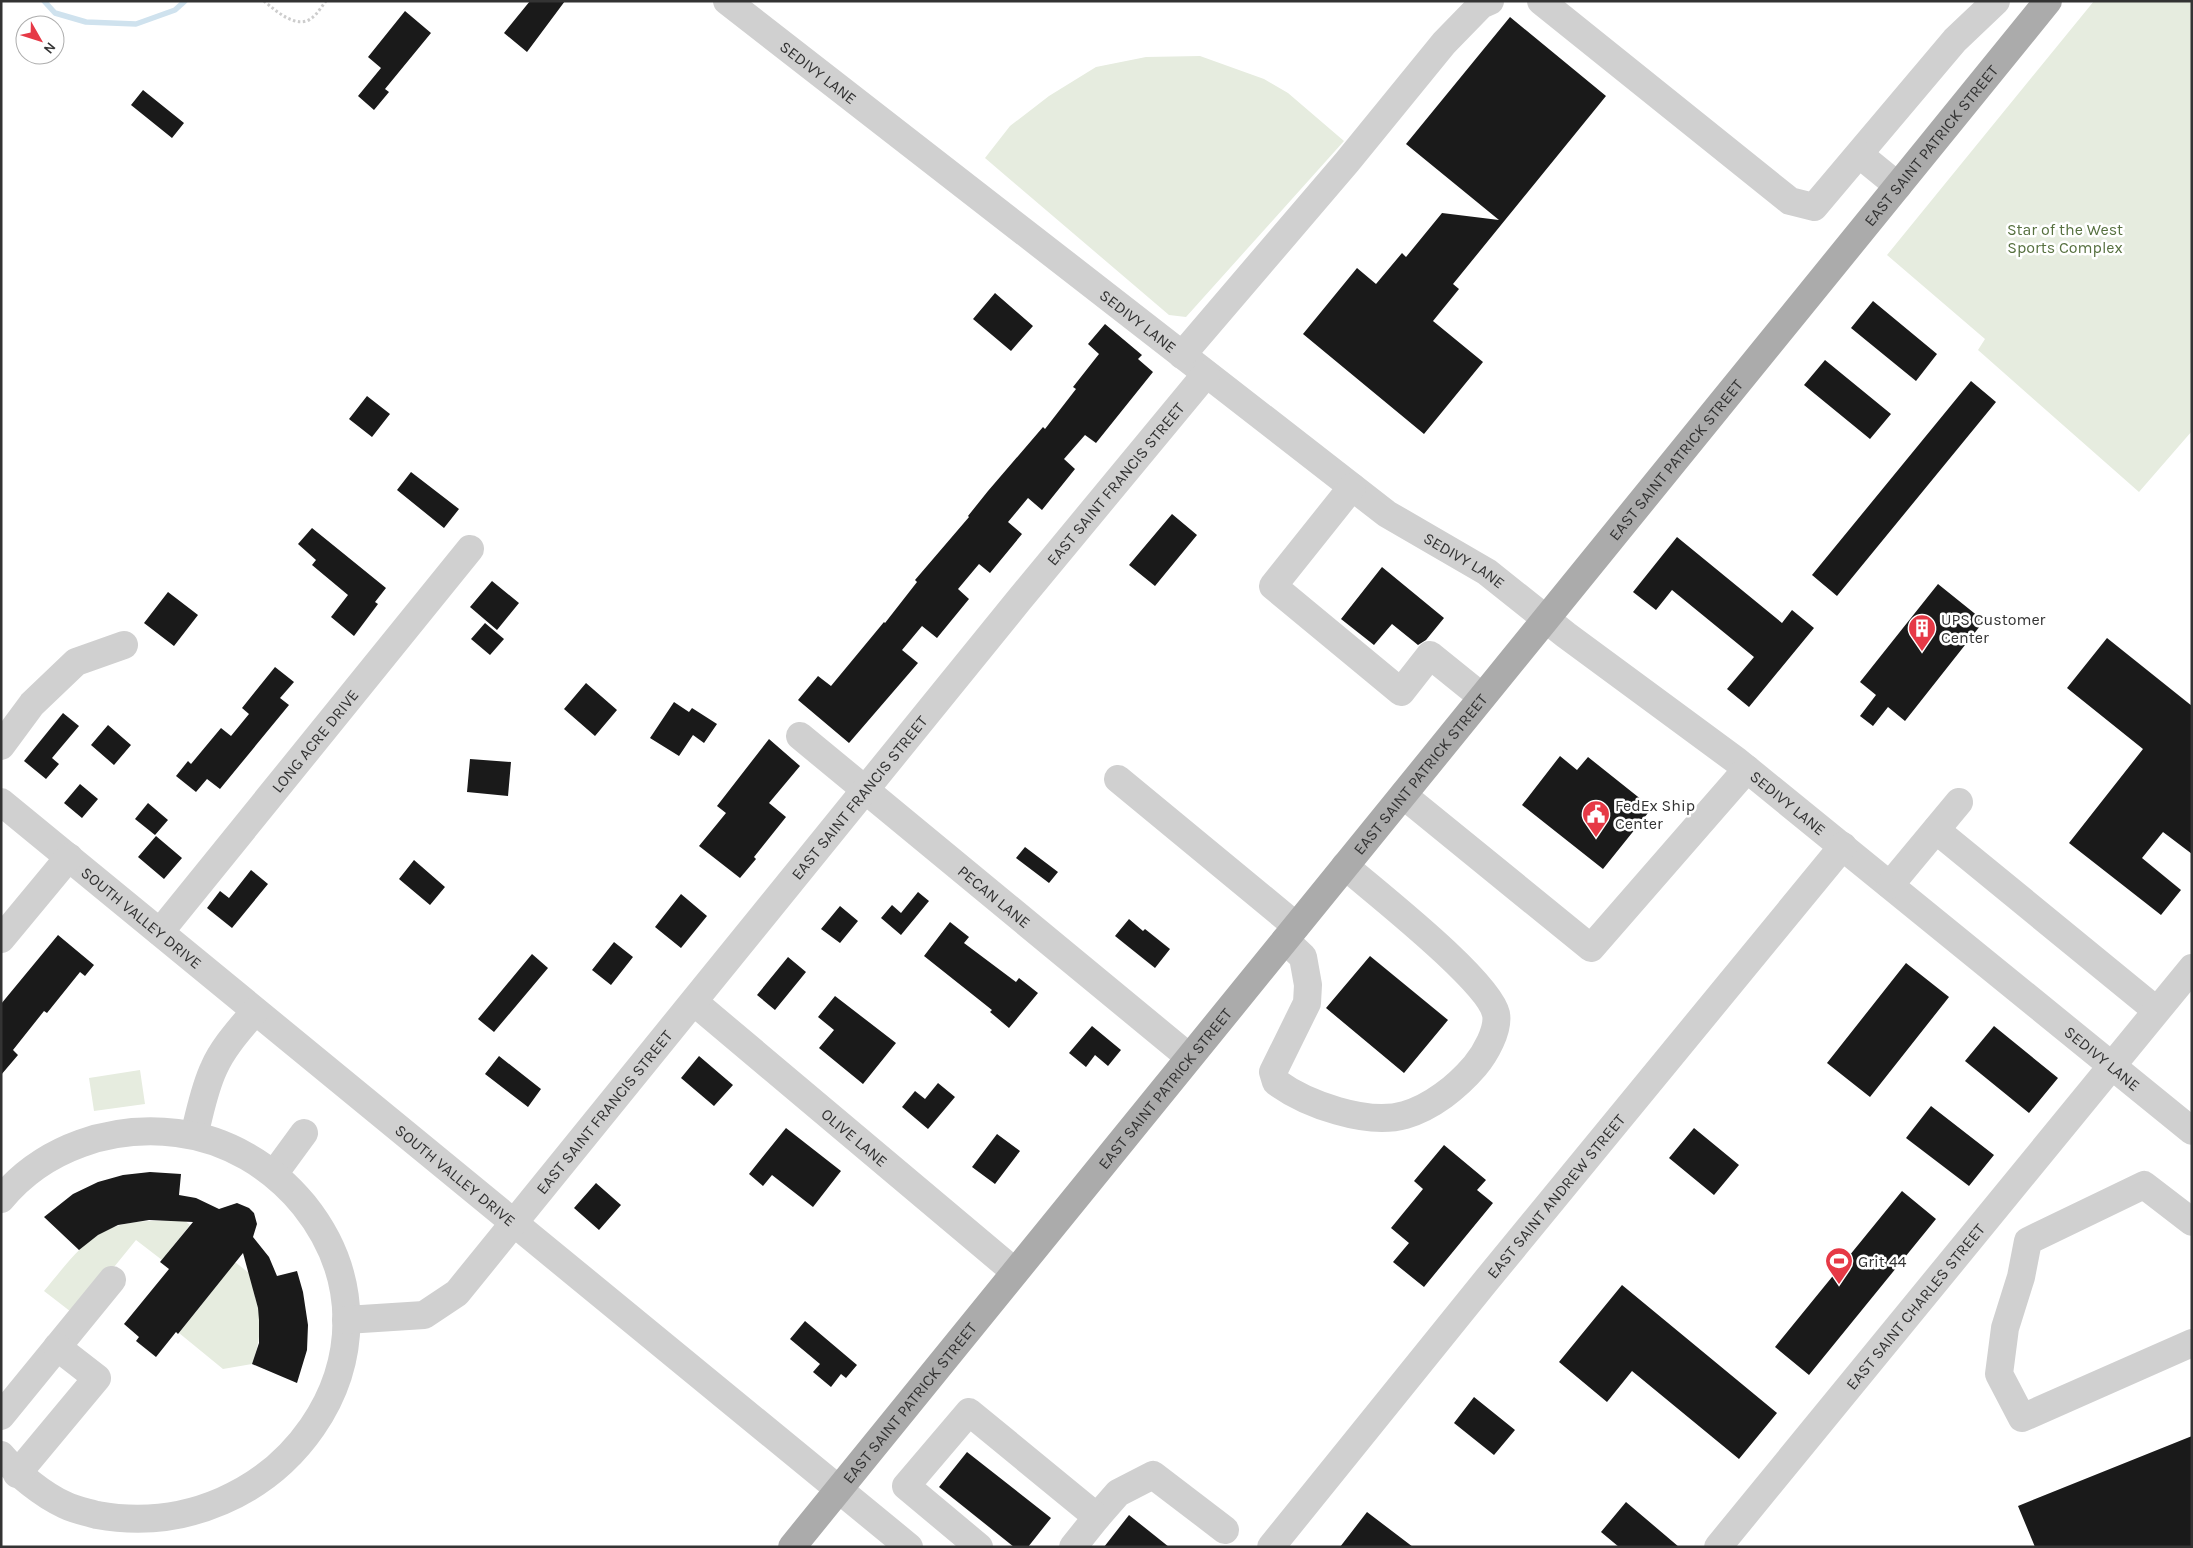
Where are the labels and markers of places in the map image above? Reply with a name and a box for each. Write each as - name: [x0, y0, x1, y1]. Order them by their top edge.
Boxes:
- place label: UPS Customer Center: [1941, 610, 2046, 647]
- building icon: UPS Customer Center: [1907, 613, 1937, 652]
- place label: FedEx Ship Center: [1615, 796, 1695, 833]
- public building icon: FedEx Ship Center: [1581, 799, 1611, 838]
- sports icon: Grit 44: [1824, 1246, 1854, 1285]
- place label: Grit 44: [1858, 1252, 1907, 1271]

